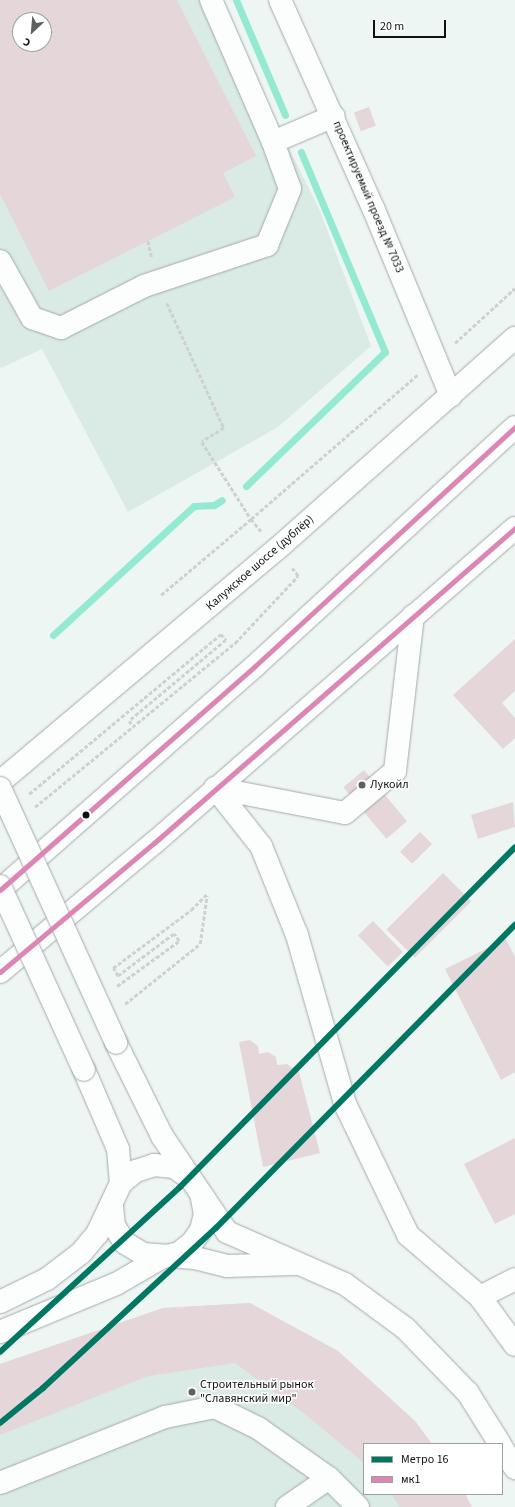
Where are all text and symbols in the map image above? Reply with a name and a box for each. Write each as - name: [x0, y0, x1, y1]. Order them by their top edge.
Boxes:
- north arrow: [12, 12, 52, 52]
- scale bar: [375, 12, 448, 38]
- text: 20 m: [380, 18, 404, 35]
- text: С: [21, 34, 33, 50]
- street label: проектируемый проезд № 7033: [329, 119, 407, 275]
- street label: Калужское шоссе (дублёр): [203, 512, 317, 614]
- place label: Лукойл: [370, 778, 409, 792]
- marker: Лукойл: [357, 780, 367, 790]
- unlabelled marker: [81, 810, 91, 820]
- place label: Строительный рынок "Славянский мир": [200, 1378, 314, 1406]
- marker: Строительный рынок "Славянский мир": [187, 1387, 197, 1397]
- legend: [363, 1443, 503, 1495]
- text: Метро 16: [401, 1451, 449, 1468]
- text: мк1: [401, 1471, 421, 1488]

